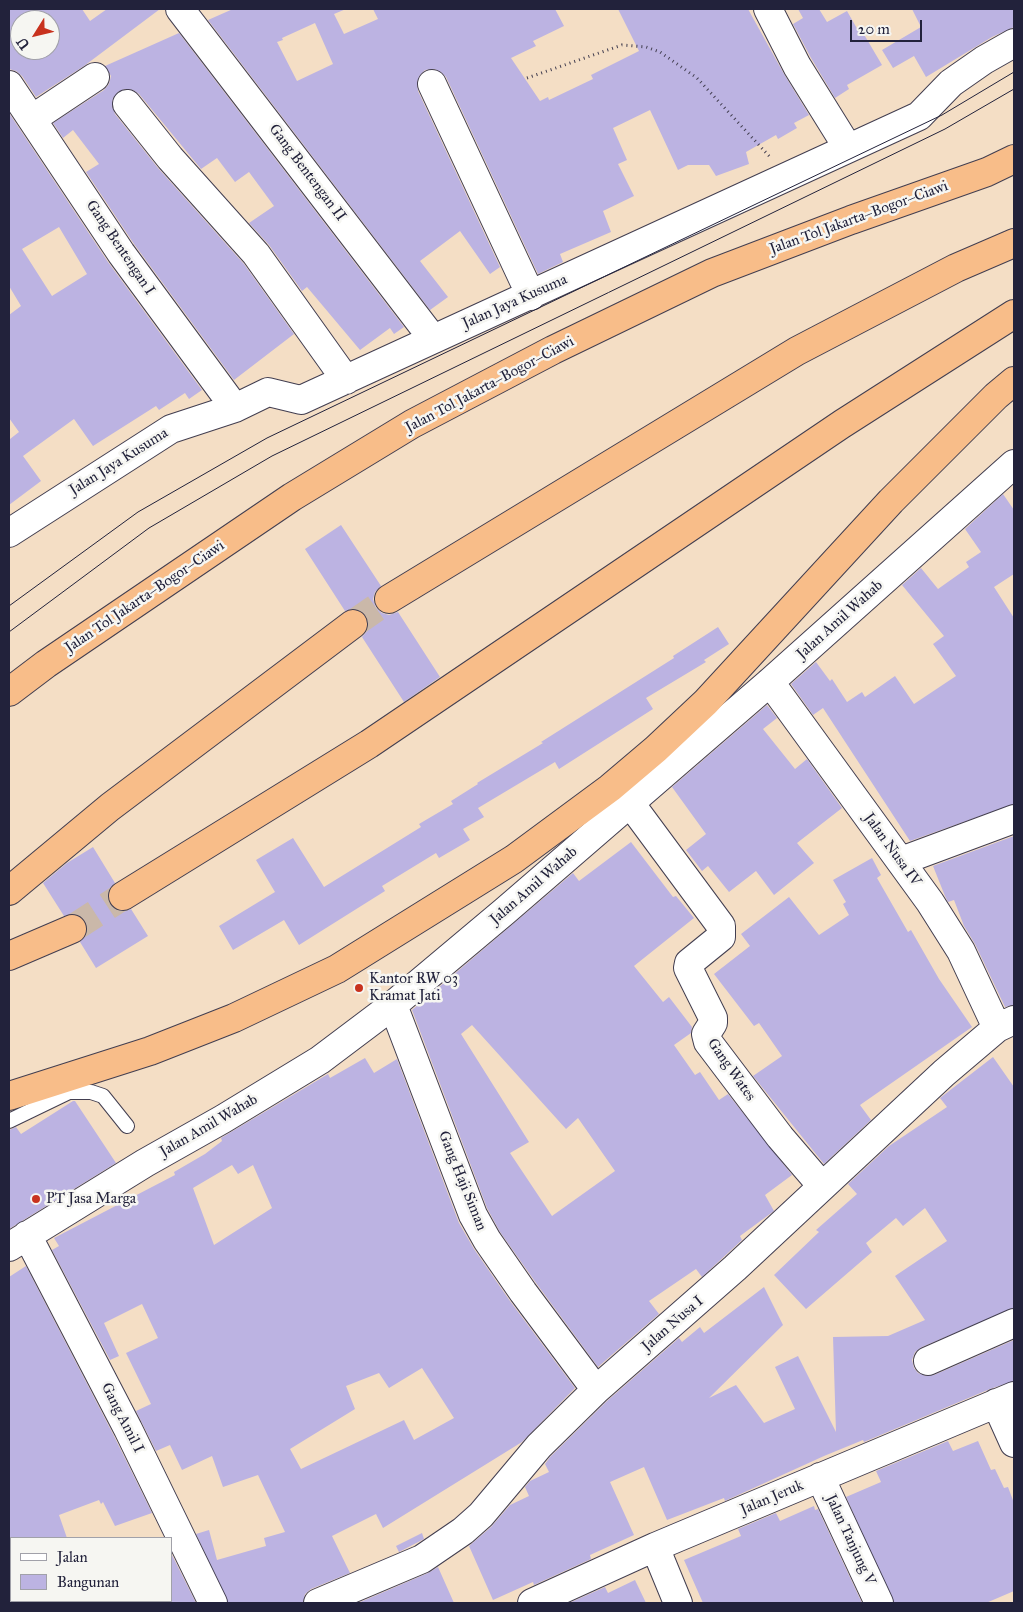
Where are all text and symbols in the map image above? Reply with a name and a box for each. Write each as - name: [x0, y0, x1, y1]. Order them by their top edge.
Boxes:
- north arrow: [10, 10, 60, 60]
- scale bar: [853, 10, 926, 42]
- text: 20 m: [858, 20, 890, 38]
- text: U: [13, 34, 33, 53]
- street label: Gang Bentengan II: [265, 121, 349, 225]
- street label: Jalan Tol Jakarta–Bogor–Ciawi: [767, 177, 951, 259]
- street label: Gang Bentengan I: [82, 197, 158, 299]
- street label: Jalan Jaya Kusuma: [460, 271, 570, 333]
- street label: Jalan Tol Jakarta–Bogor–Ciawi: [403, 333, 577, 437]
- street label: Jalan Jaya Kusuma: [66, 424, 172, 500]
- street label: Jalan Tol Jakarta–Bogor–Ciawi: [62, 537, 228, 657]
- street label: Jalan Amil Wahab: [793, 577, 887, 663]
- street label: Jalan Nusa IV: [859, 810, 925, 890]
- street label: Jalan Amil Wahab: [487, 843, 581, 929]
- place label: Kantor RW 03 Kramat Jati: [369, 970, 458, 1005]
- marker: Kantor RW 03 Kramat Jati: [353, 982, 365, 994]
- street label: Gang Wates: [703, 1035, 759, 1105]
- street label: Jalan Amil Wahab: [157, 1091, 261, 1161]
- street label: Gang Haji Siman: [434, 1129, 490, 1233]
- place label: PT Jasa Marga: [46, 1190, 136, 1208]
- marker: PT Jasa Marga: [30, 1193, 42, 1205]
- street label: Jalan Nusa I: [639, 1292, 707, 1356]
- street label: Gang Amil I: [97, 1380, 147, 1456]
- street label: Jalan Jeruk: [738, 1477, 806, 1519]
- street label: Jalan Tanjung V: [821, 1492, 879, 1588]
- legend: [10, 1537, 172, 1602]
- text: Jalan: [57, 1548, 88, 1566]
- text: Bangunan: [57, 1573, 119, 1591]

